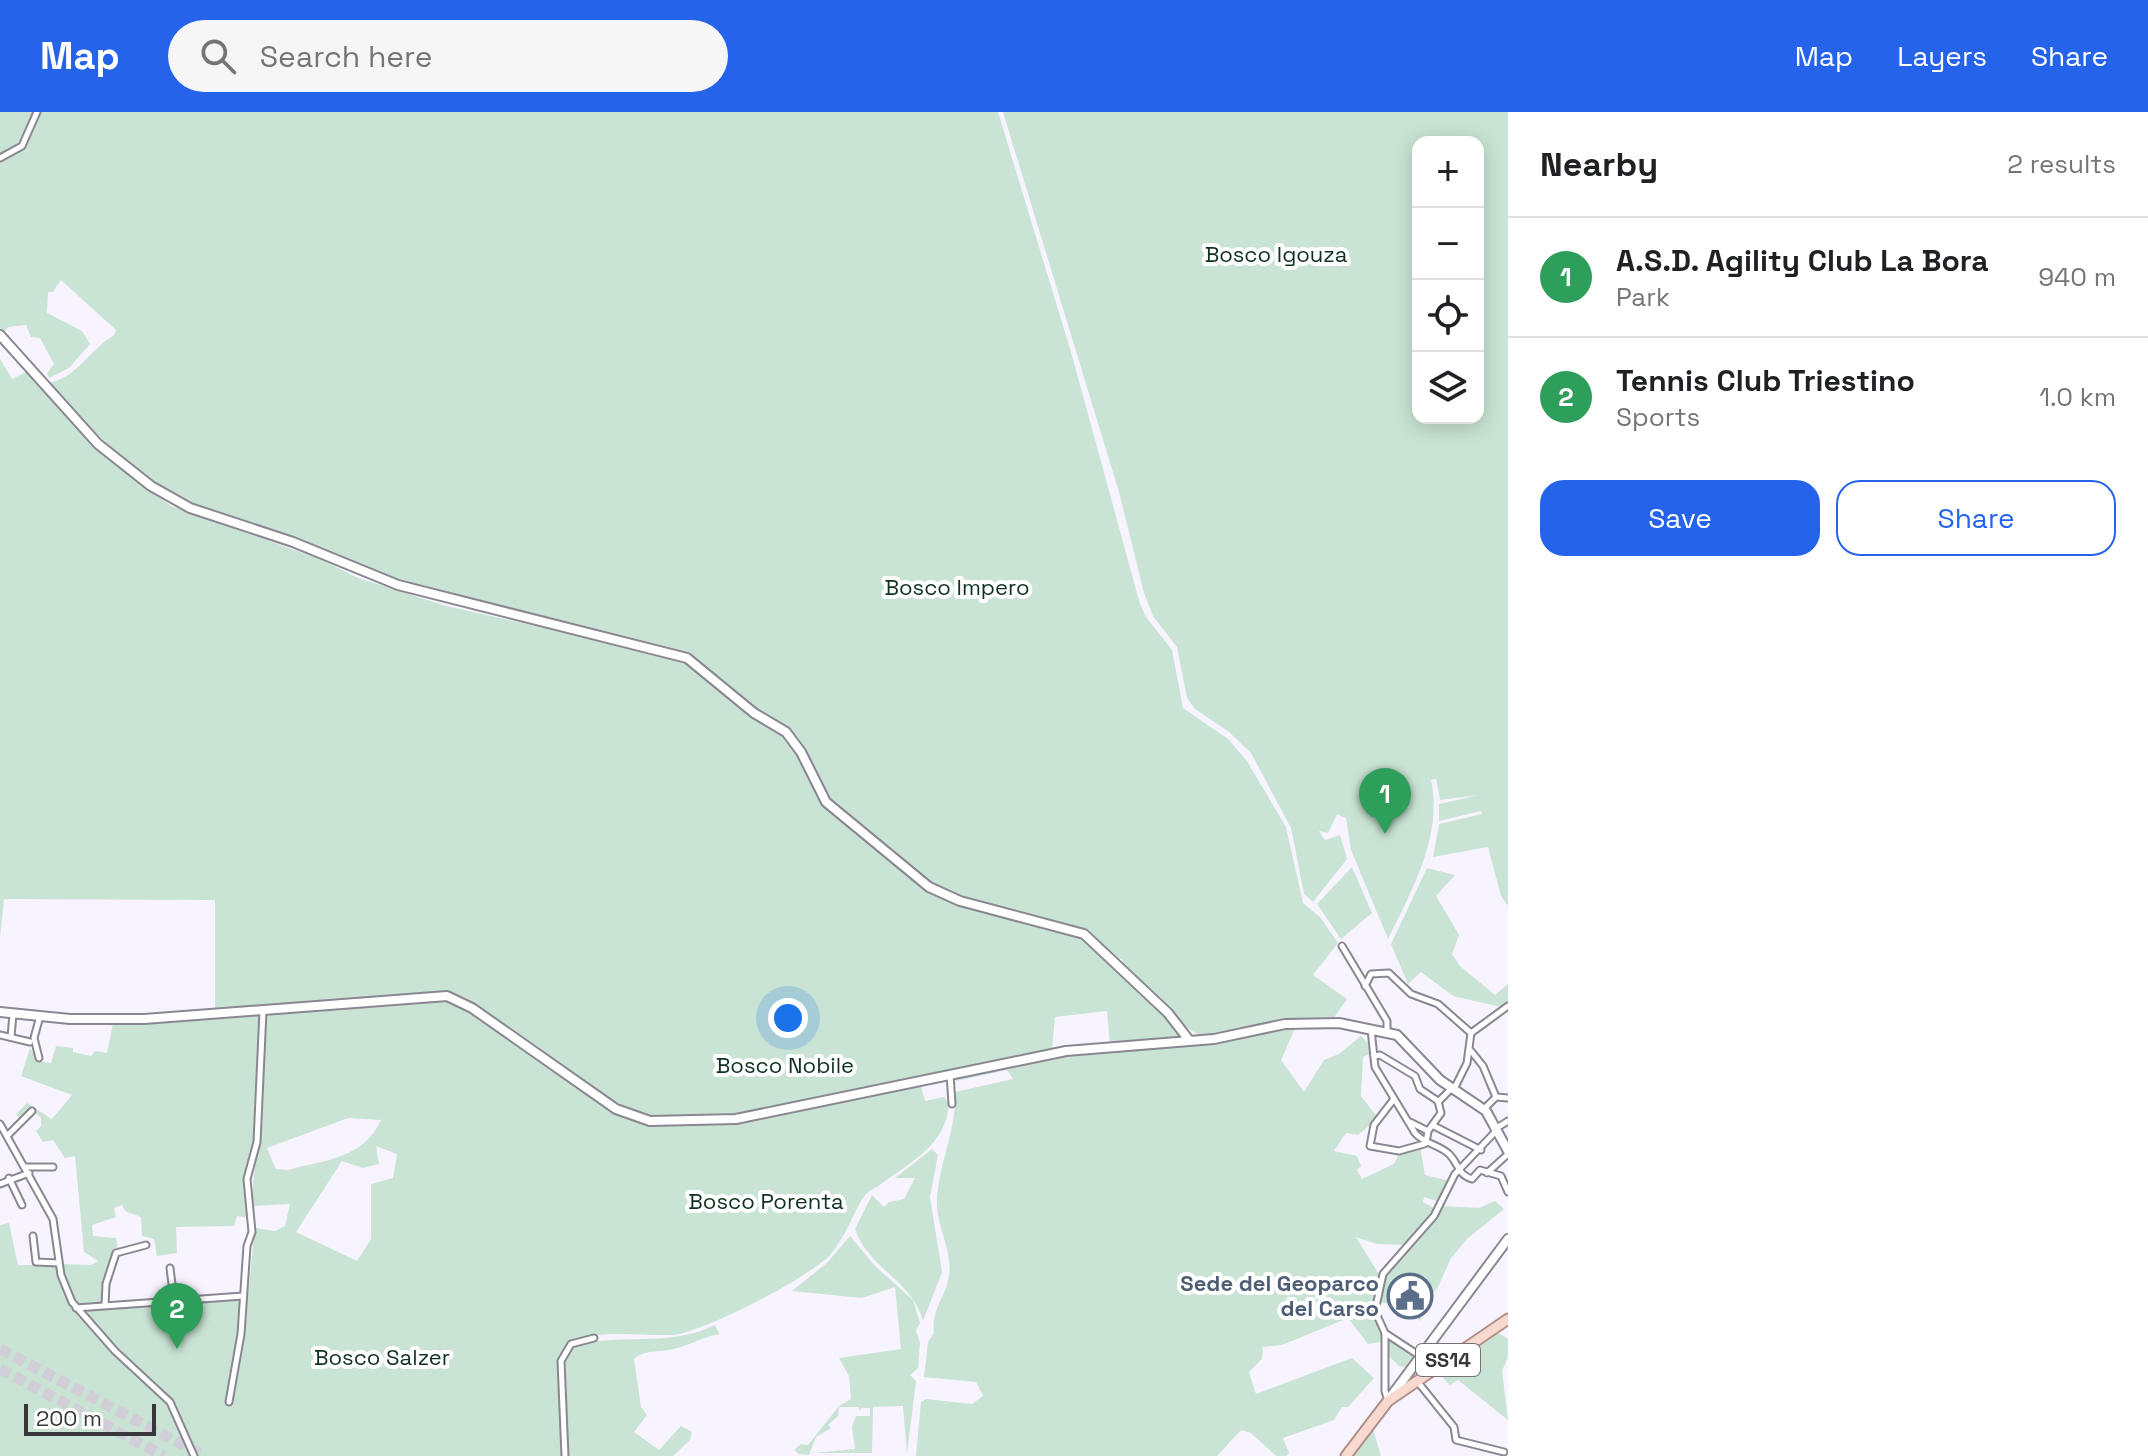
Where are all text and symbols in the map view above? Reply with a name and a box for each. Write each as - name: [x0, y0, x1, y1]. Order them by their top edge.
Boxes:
- search box: [168, 20, 728, 92]
- text: Map: [40, 32, 120, 80]
- icon: search: [196, 34, 240, 78]
- text: Search here: [260, 37, 433, 76]
- text: Map: [1795, 38, 1853, 74]
- text: Layers: [1897, 38, 1987, 74]
- text: Share: [2031, 38, 2108, 74]
- map controls: [1412, 136, 1484, 424]
- button: +: [1412, 136, 1484, 208]
- text: Nearby: [1540, 143, 1658, 186]
- text: 2 results: [2007, 147, 2116, 181]
- button: −: [1412, 208, 1484, 280]
- park label: Bosco Igouza: [1205, 240, 1348, 268]
- text: A.S.D. Agility Club La Bora: [1616, 241, 1989, 280]
- text: 1: [1560, 260, 1572, 294]
- text: 940 m: [2038, 260, 2116, 294]
- button: locate: [1412, 280, 1484, 352]
- text: Park: [1616, 280, 1670, 314]
- button: layers: [1412, 352, 1484, 424]
- text: Tennis Club Triestino: [1616, 361, 1915, 400]
- text: 2: [1558, 380, 1574, 414]
- text: 1.0 km: [2039, 380, 2116, 414]
- text: Sports: [1616, 400, 1700, 434]
- button: Save: [1540, 480, 1820, 556]
- button: Share: [1836, 480, 2116, 556]
- park label: Bosco Impero: [884, 573, 1030, 601]
- pin: 1: [1359, 768, 1411, 834]
- your location: [768, 998, 808, 1038]
- park label: Bosco Nobile: [716, 1051, 854, 1079]
- park label: Bosco Porenta: [688, 1187, 844, 1215]
- place label: Sede del Geoparco del Carso: [1180, 1269, 1379, 1322]
- public building icon: Sede del Geoparco del Carso: [1386, 1272, 1434, 1320]
- pin: 2: [151, 1283, 203, 1349]
- park label: Bosco Salzer: [314, 1343, 450, 1371]
- road number: SS14: [1416, 1344, 1480, 1376]
- scale bar: [24, 1400, 156, 1436]
- text: 200 m: [36, 1404, 102, 1432]

